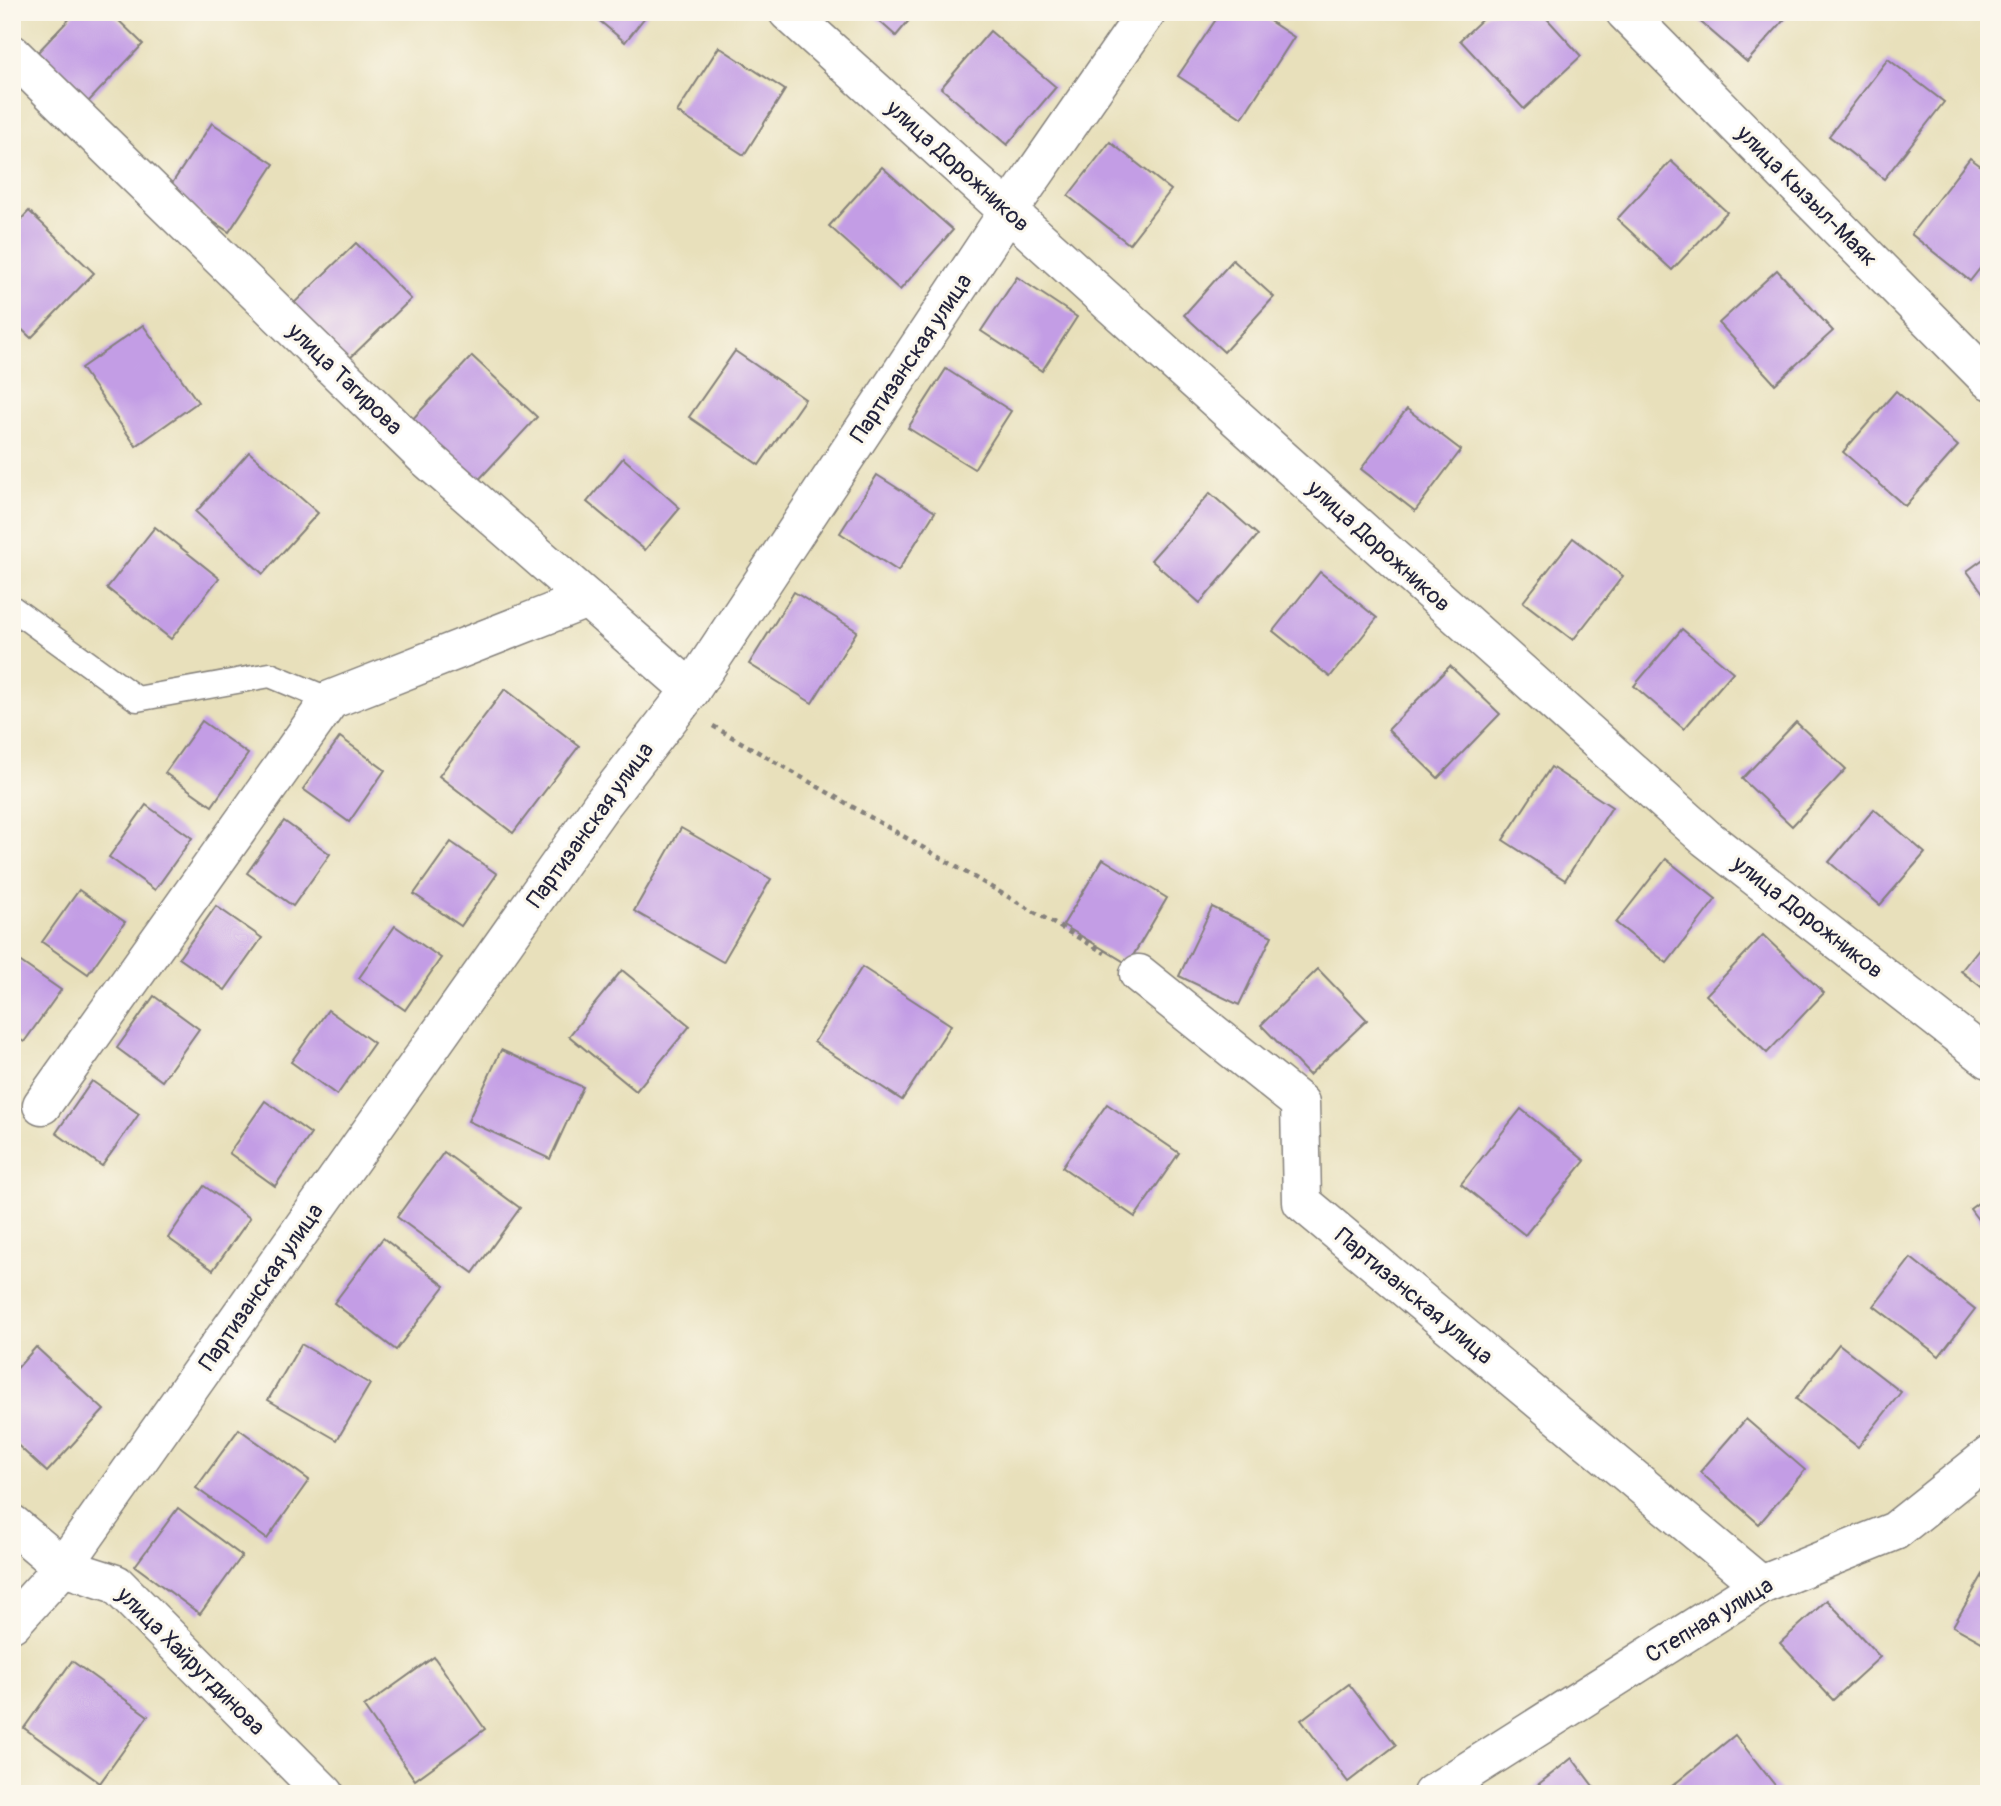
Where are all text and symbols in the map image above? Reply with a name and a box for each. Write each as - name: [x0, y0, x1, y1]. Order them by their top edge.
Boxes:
- street label: улица Дорожников: [879, 93, 1036, 238]
- street label: улица Кызыл-Маяк: [1730, 119, 1884, 273]
- street label: Партизанская улица: [844, 268, 978, 448]
- street label: улица Тагирова: [281, 316, 409, 441]
- street label: улица Дорожников: [1300, 473, 1457, 618]
- street label: Партизанская улица: [520, 737, 660, 913]
- street label: улица Дорожников: [1726, 848, 1889, 985]
- street label: Партизанская улица: [192, 1198, 330, 1376]
- street label: Партизанская улица: [1329, 1221, 1499, 1371]
- street label: Степная улица: [1640, 1570, 1778, 1670]
- street label: улица Хайрутдинова: [110, 1580, 271, 1741]

